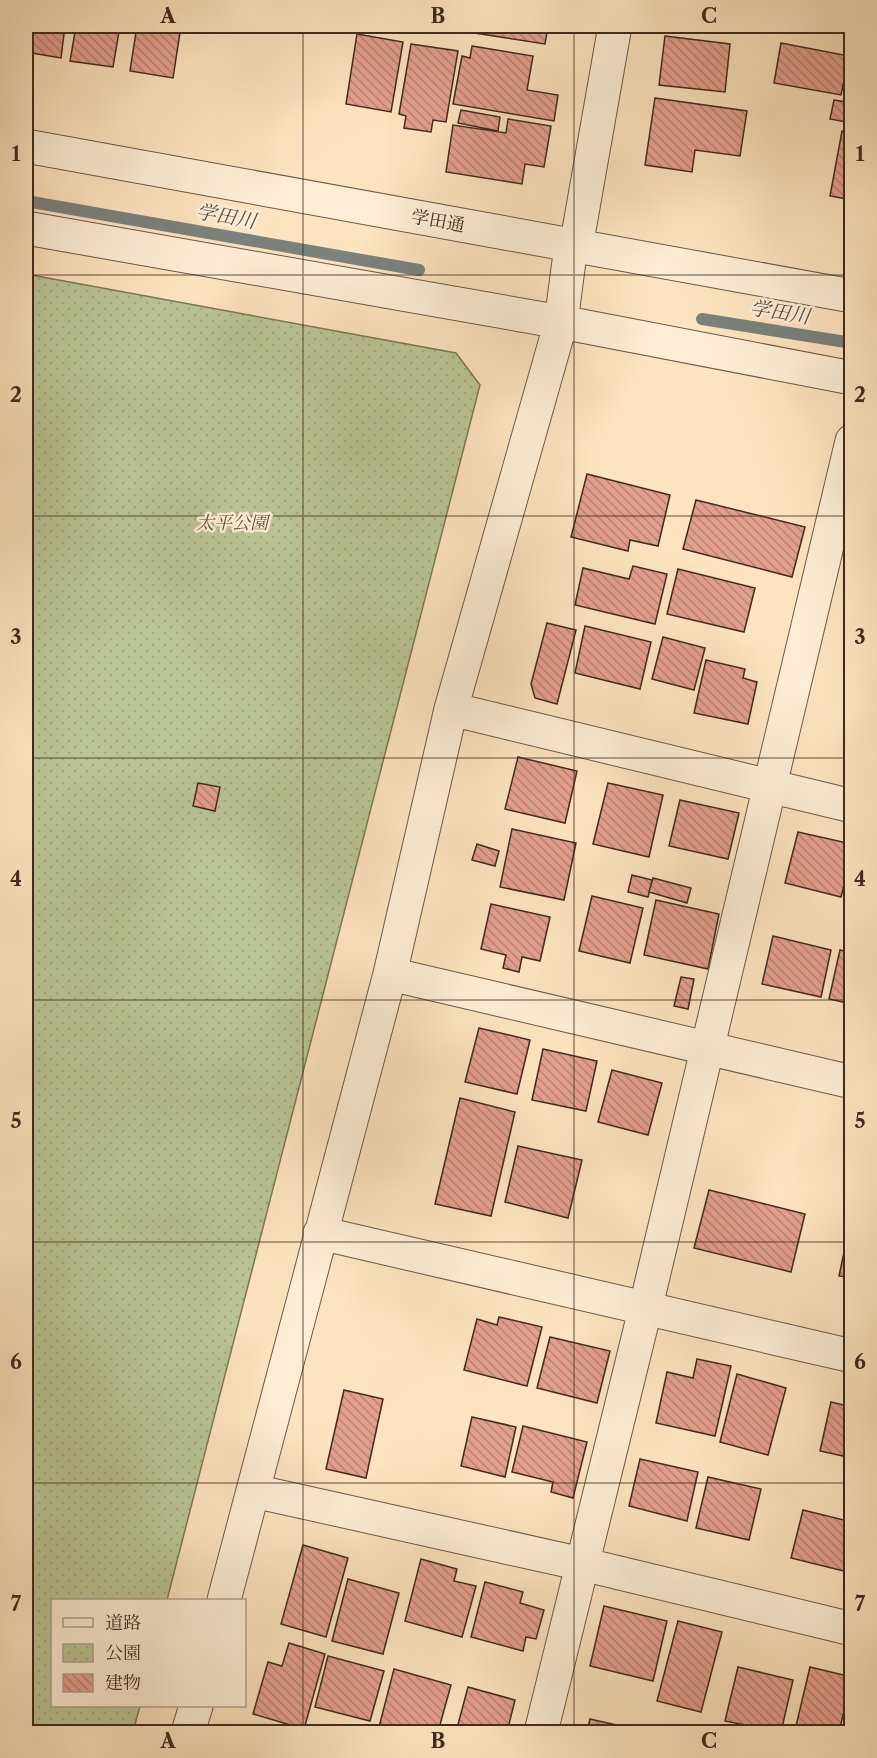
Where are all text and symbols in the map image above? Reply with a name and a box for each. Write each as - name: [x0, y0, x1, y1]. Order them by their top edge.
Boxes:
- text: A: [159, 4, 176, 28]
- text: B: [431, 4, 446, 28]
- text: C: [701, 4, 717, 28]
- text: 1: [12, 142, 21, 166]
- text: 1: [856, 142, 865, 166]
- water label: 学田川: [194, 199, 260, 233]
- street label: 学田通: [410, 205, 466, 237]
- water label: 学田川: [748, 295, 813, 329]
- text: 2: [10, 383, 22, 407]
- text: 2: [854, 383, 866, 407]
- park label: 太平公園: [196, 512, 271, 534]
- text: 3: [10, 625, 22, 649]
- text: 3: [854, 625, 866, 649]
- text: 4: [10, 867, 22, 891]
- text: 4: [854, 867, 866, 891]
- text: 5: [10, 1109, 22, 1133]
- text: 5: [854, 1109, 866, 1133]
- text: 6: [10, 1350, 22, 1374]
- text: 6: [854, 1350, 866, 1374]
- text: 7: [11, 1592, 22, 1616]
- text: 7: [855, 1592, 866, 1616]
- legend: [51, 1599, 246, 1707]
- text: 道路: [105, 1612, 141, 1634]
- text: 公園: [105, 1642, 141, 1664]
- text: 建物: [105, 1672, 141, 1694]
- text: A: [159, 1729, 176, 1753]
- text: B: [431, 1729, 446, 1753]
- text: C: [701, 1729, 717, 1753]

